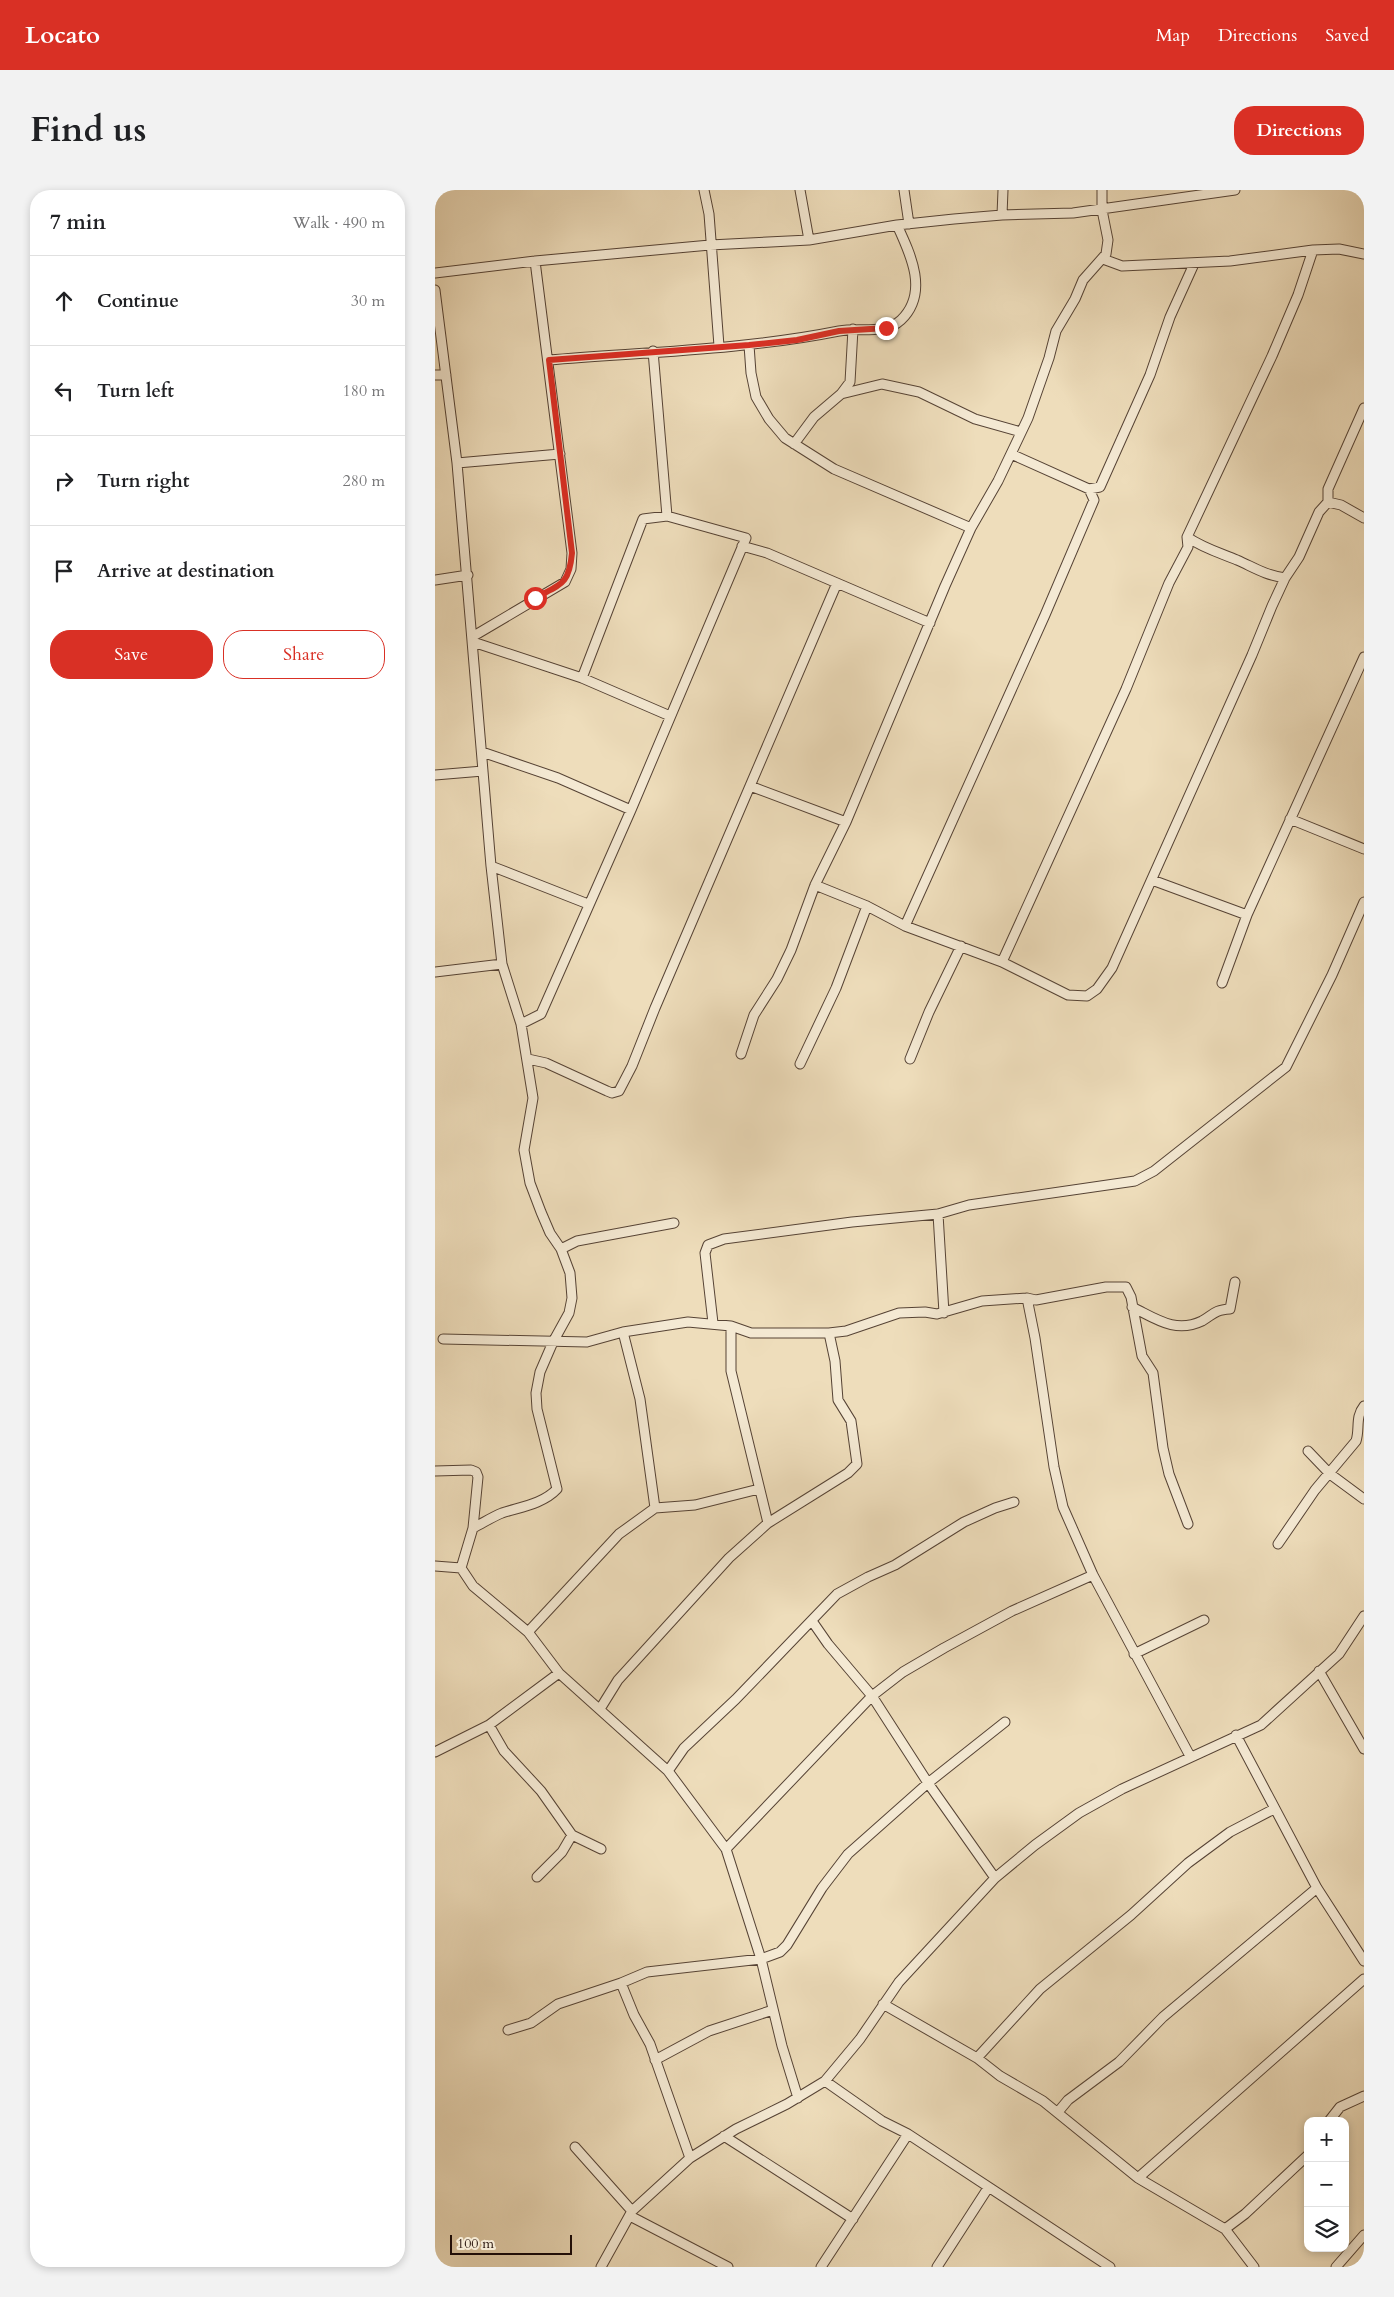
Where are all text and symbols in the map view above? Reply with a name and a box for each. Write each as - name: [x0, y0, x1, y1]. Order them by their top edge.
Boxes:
- text: Locato: [25, 19, 100, 52]
- text: Map: [1156, 23, 1190, 48]
- text: Directions: [1218, 23, 1297, 48]
- text: Saved: [1325, 23, 1369, 48]
- text: Find us: [30, 106, 146, 154]
- button: Directions: [1234, 106, 1364, 155]
- text: 7 min: [50, 208, 106, 237]
- text: Walk · 490 m: [293, 212, 385, 234]
- icon: ahead: [50, 287, 78, 315]
- text: Continue: [97, 288, 179, 314]
- text: 30 m: [351, 290, 385, 312]
- route end: [875, 317, 898, 340]
- icon: left: [50, 377, 78, 405]
- text: Turn left: [97, 378, 174, 404]
- text: 180 m: [343, 380, 385, 402]
- icon: right: [50, 467, 78, 495]
- text: Turn right: [97, 468, 189, 494]
- text: 280 m: [343, 470, 385, 492]
- icon: arrive: [50, 557, 78, 585]
- text: Arrive at destination: [97, 558, 274, 584]
- route start: [524, 587, 547, 610]
- button: Save: [50, 630, 213, 679]
- button: Share: [223, 630, 385, 679]
- map controls: [1304, 2117, 1349, 2252]
- button: +: [1304, 2117, 1349, 2162]
- button: −: [1304, 2162, 1349, 2207]
- button: layers: [1304, 2207, 1349, 2252]
- scale bar: [450, 2232, 573, 2255]
- text: 100 m: [457, 2234, 494, 2253]

